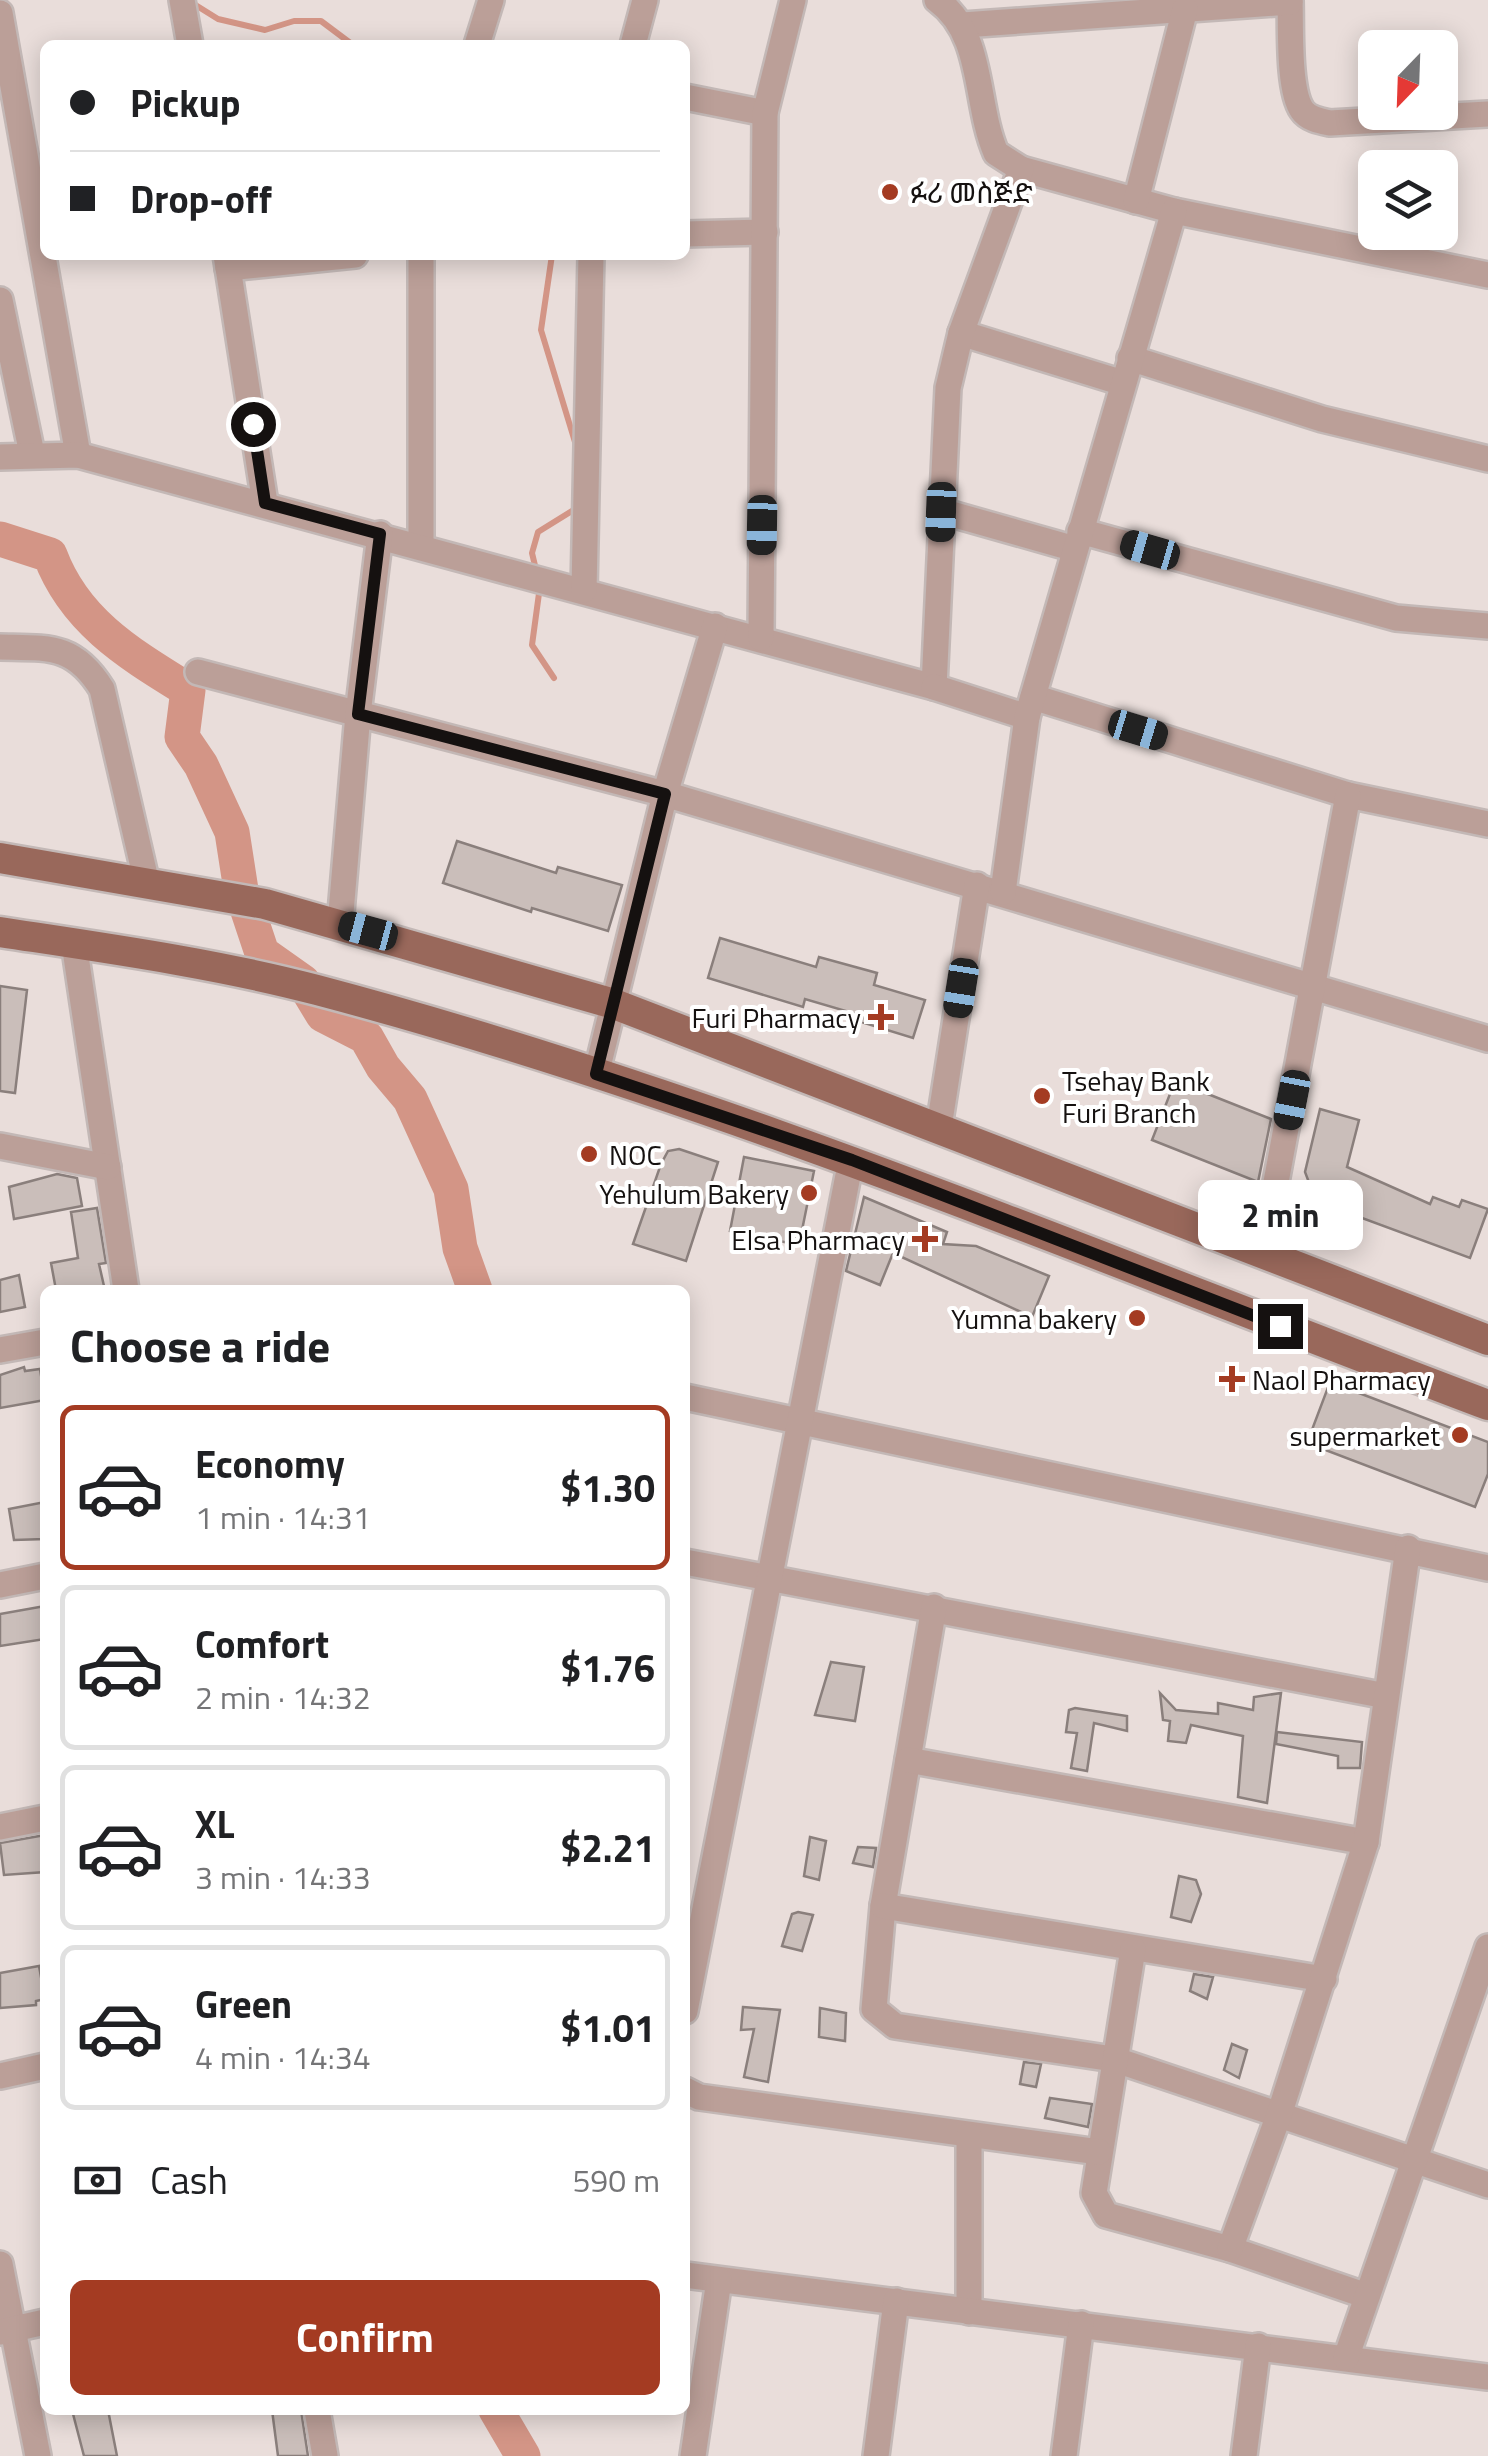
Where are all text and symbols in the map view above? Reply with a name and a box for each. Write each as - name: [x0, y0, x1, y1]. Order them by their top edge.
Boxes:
- north arrow: [1358, 30, 1458, 130]
- map controls: [1358, 30, 1458, 250]
- text: Pickup: [130, 74, 240, 132]
- button: layers: [1358, 150, 1458, 250]
- text: Drop-off: [130, 170, 272, 228]
- place label: ፉሪ መስጅድ: [910, 171, 1033, 214]
- marker: ፉሪ መስጅድ: [879, 181, 901, 203]
- route start: [231, 402, 276, 447]
- car: [925, 481, 957, 543]
- car: [746, 495, 778, 555]
- car: [1117, 527, 1183, 573]
- car: [1105, 707, 1171, 753]
- car: [335, 909, 401, 953]
- car: [941, 956, 981, 1020]
- place label: Furi Pharmacy: [691, 996, 861, 1039]
- marker: Furi Pharmacy: [870, 1006, 892, 1028]
- place label: Tsehay Bank Furi Branch: [1062, 1059, 1210, 1134]
- car: [1272, 1068, 1312, 1132]
- marker: Tsehay Bank Furi Branch: [1031, 1085, 1053, 1107]
- place label: NOC: [609, 1133, 662, 1176]
- marker: NOC: [578, 1143, 600, 1165]
- place label: Yehulum Bakery: [599, 1172, 789, 1215]
- callout: 2 min: [1198, 1181, 1362, 1251]
- marker: Yehulum Bakery: [798, 1182, 820, 1204]
- text: 2 min: [1242, 1191, 1319, 1239]
- place label: Elsa Pharmacy: [731, 1218, 905, 1261]
- marker: Elsa Pharmacy: [914, 1228, 936, 1250]
- place label: Yumna bakery: [951, 1297, 1117, 1340]
- route end: [1258, 1304, 1303, 1349]
- marker: Yumna bakery: [1126, 1307, 1148, 1329]
- text: Choose a ride: [70, 1311, 330, 1379]
- place label: Naol Pharmacy: [1252, 1358, 1431, 1401]
- marker: Naol Pharmacy: [1221, 1368, 1243, 1390]
- place label: supermarket: [1289, 1414, 1440, 1457]
- marker: supermarket: [1449, 1424, 1471, 1446]
- text: Economy: [195, 1435, 345, 1493]
- icon: car: [75, 1443, 165, 1533]
- text: $1.30: [560, 1459, 655, 1517]
- text: 1 min · 14:31: [195, 1493, 371, 1541]
- text: Comfort: [195, 1615, 329, 1673]
- icon: car: [75, 1623, 165, 1713]
- text: $1.76: [560, 1639, 655, 1697]
- text: 2 min · 14:32: [195, 1673, 371, 1721]
- text: XL: [195, 1795, 235, 1853]
- icon: car: [75, 1803, 165, 1893]
- text: $2.21: [560, 1819, 655, 1877]
- text: 3 min · 14:33: [195, 1853, 371, 1901]
- text: Green: [195, 1975, 292, 2033]
- icon: car: [75, 1983, 165, 2073]
- text: $1.01: [560, 1999, 655, 2057]
- text: 4 min · 14:34: [195, 2033, 371, 2081]
- text: Cash: [150, 2151, 228, 2209]
- icon: cash: [70, 2153, 125, 2208]
- text: 590 m: [572, 2156, 660, 2204]
- button: Confirm: [70, 2280, 660, 2395]

